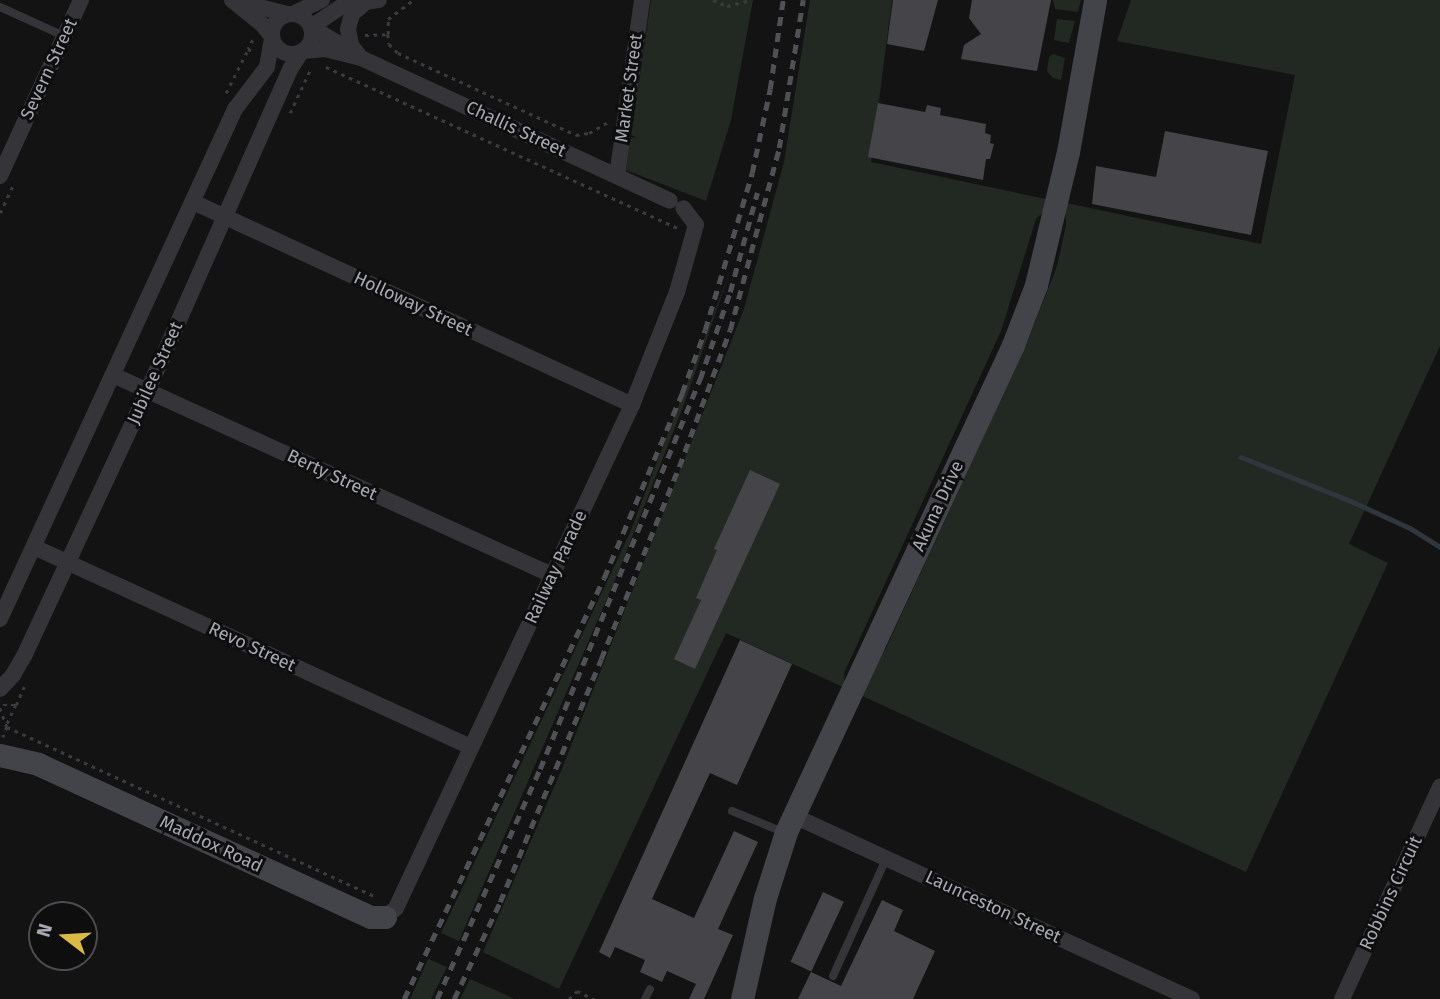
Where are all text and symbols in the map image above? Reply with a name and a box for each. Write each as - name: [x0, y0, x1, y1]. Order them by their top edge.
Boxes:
- street label: Severn Street: [16, 15, 82, 123]
- street label: Market Street: [611, 32, 647, 144]
- street label: Challis Street: [463, 96, 569, 162]
- street label: Holloway Street: [350, 267, 476, 341]
- street label: Jubilee Street: [123, 318, 187, 428]
- street label: Berty Street: [284, 445, 380, 505]
- street label: Akuna Drive: [908, 457, 968, 555]
- street label: Railway Parade: [520, 507, 592, 627]
- street label: Revo Street: [205, 618, 299, 676]
- street label: Maddox Road: [156, 811, 266, 877]
- street label: Robbins Circuit: [1355, 833, 1427, 953]
- street label: Launceston Street: [922, 866, 1064, 948]
- north arrow: [28, 901, 98, 971]
- text: N: [32, 921, 57, 940]

